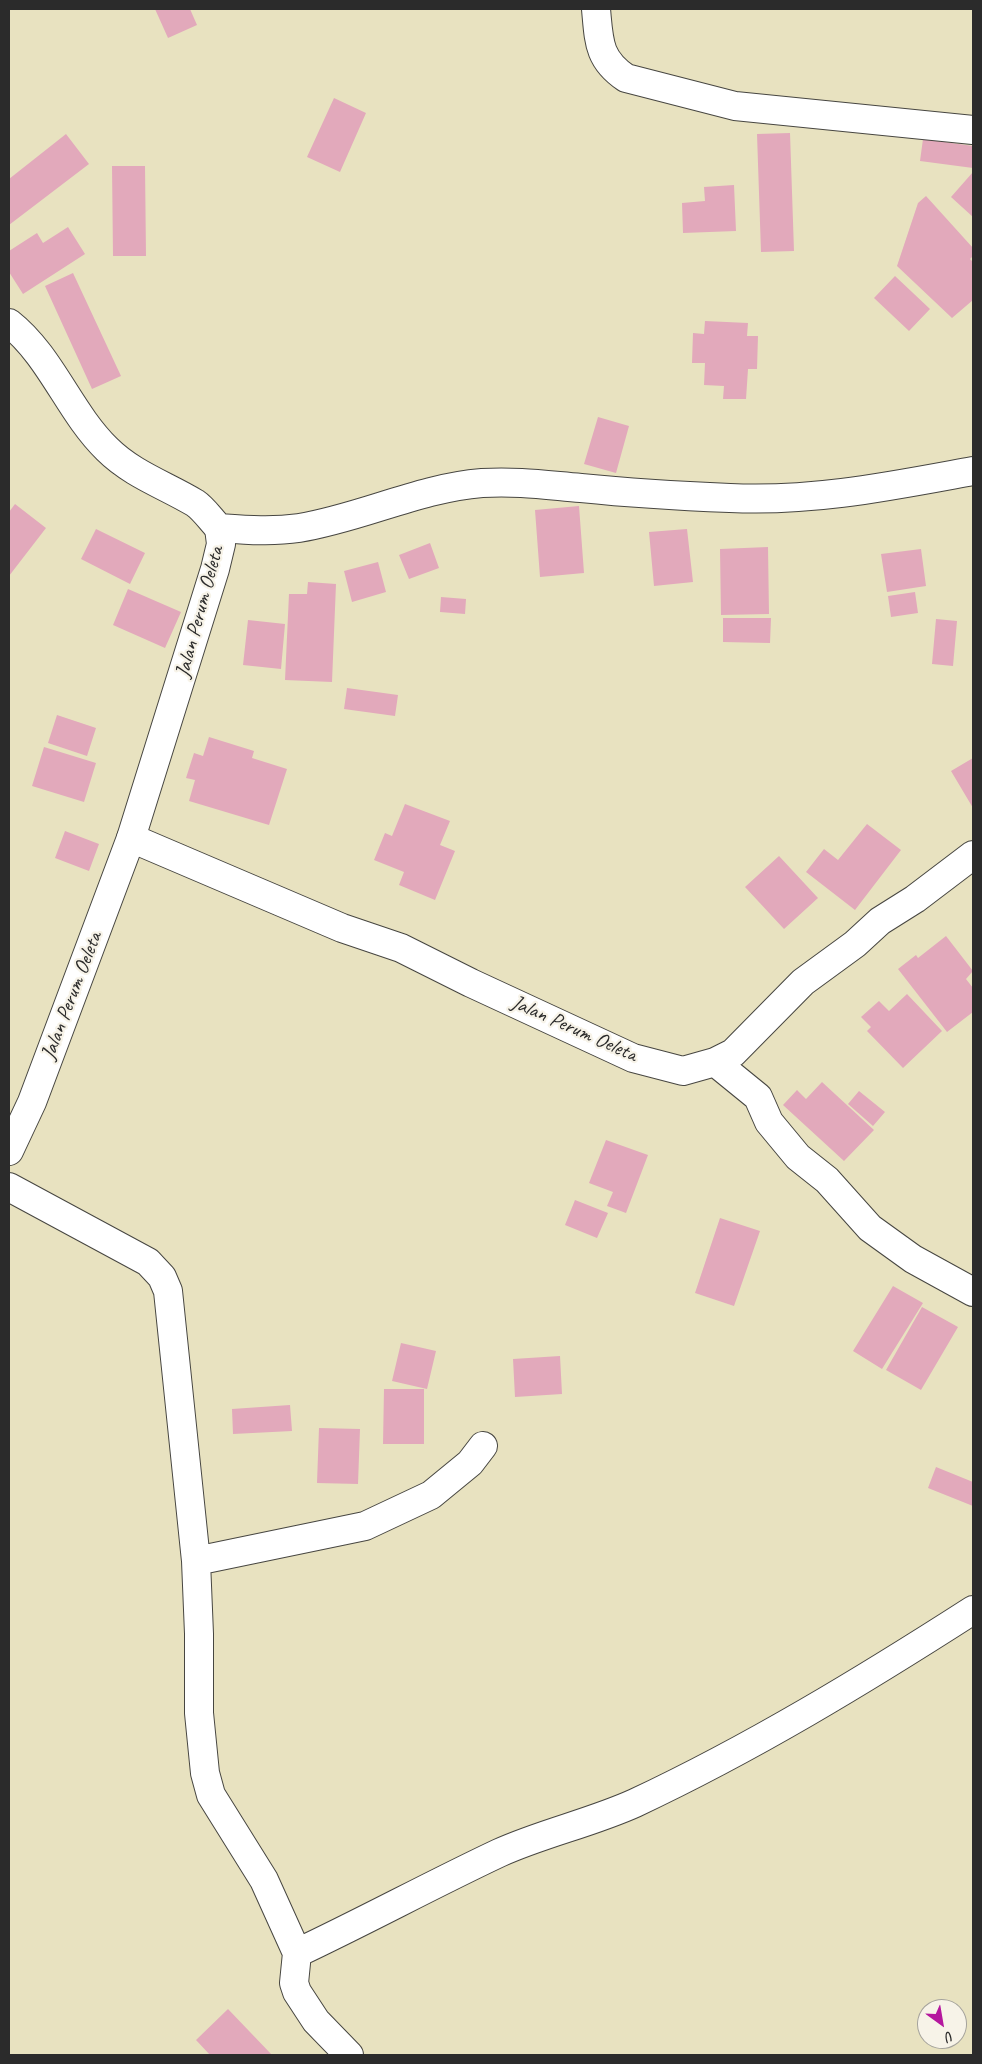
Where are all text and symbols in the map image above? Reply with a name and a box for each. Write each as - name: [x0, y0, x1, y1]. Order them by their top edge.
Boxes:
- street label: Jalan Perum Oeleta: [170, 544, 230, 680]
- street label: Jalan Perum Oeleta: [36, 929, 108, 1063]
- street label: Jalan Perum Oeleta: [507, 990, 641, 1068]
- north arrow: [917, 1999, 967, 2049]
- text: U: [942, 2027, 957, 2045]

